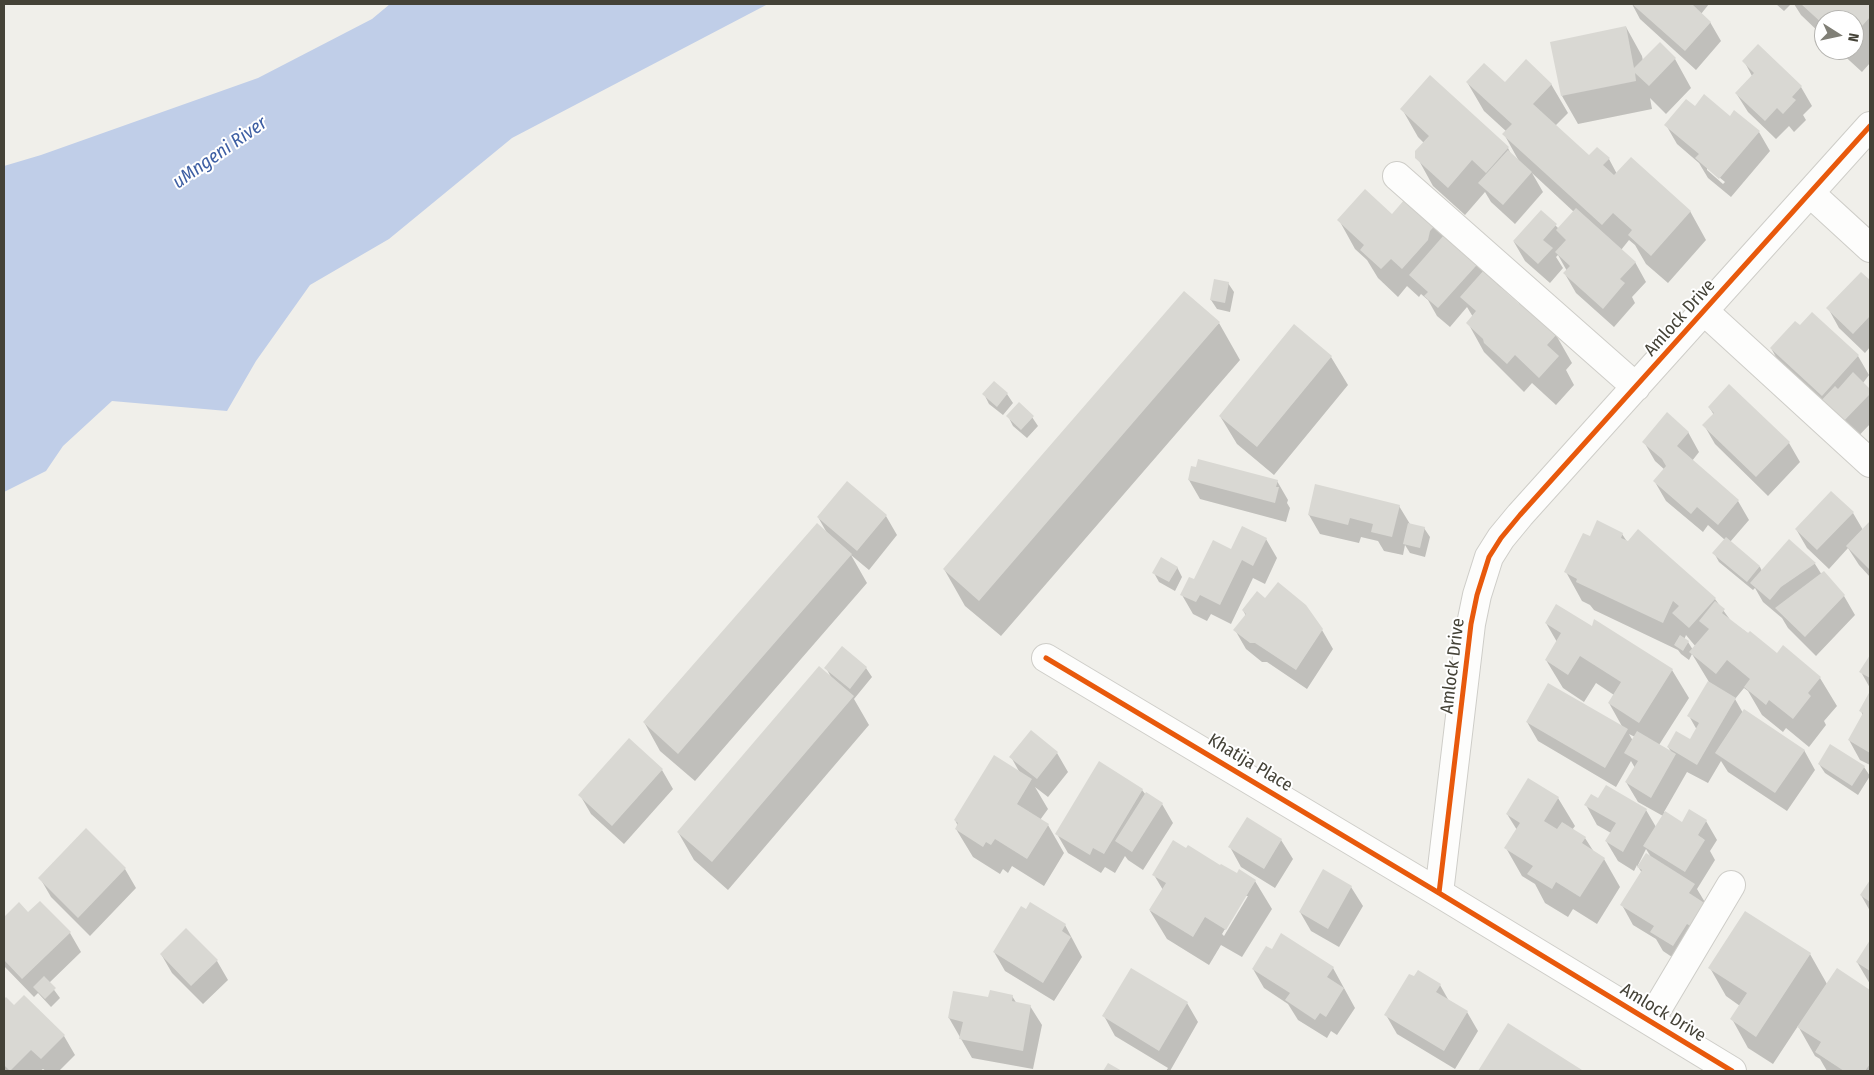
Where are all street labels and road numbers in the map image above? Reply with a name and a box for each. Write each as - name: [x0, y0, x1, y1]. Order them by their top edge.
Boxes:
- street label: Amlock Drive: [1640, 275, 1720, 361]
- street label: Amlock Drive: [1436, 617, 1470, 715]
- street label: Khatija Place: [1204, 729, 1296, 797]
- street label: Amlock Drive: [1616, 979, 1710, 1047]

